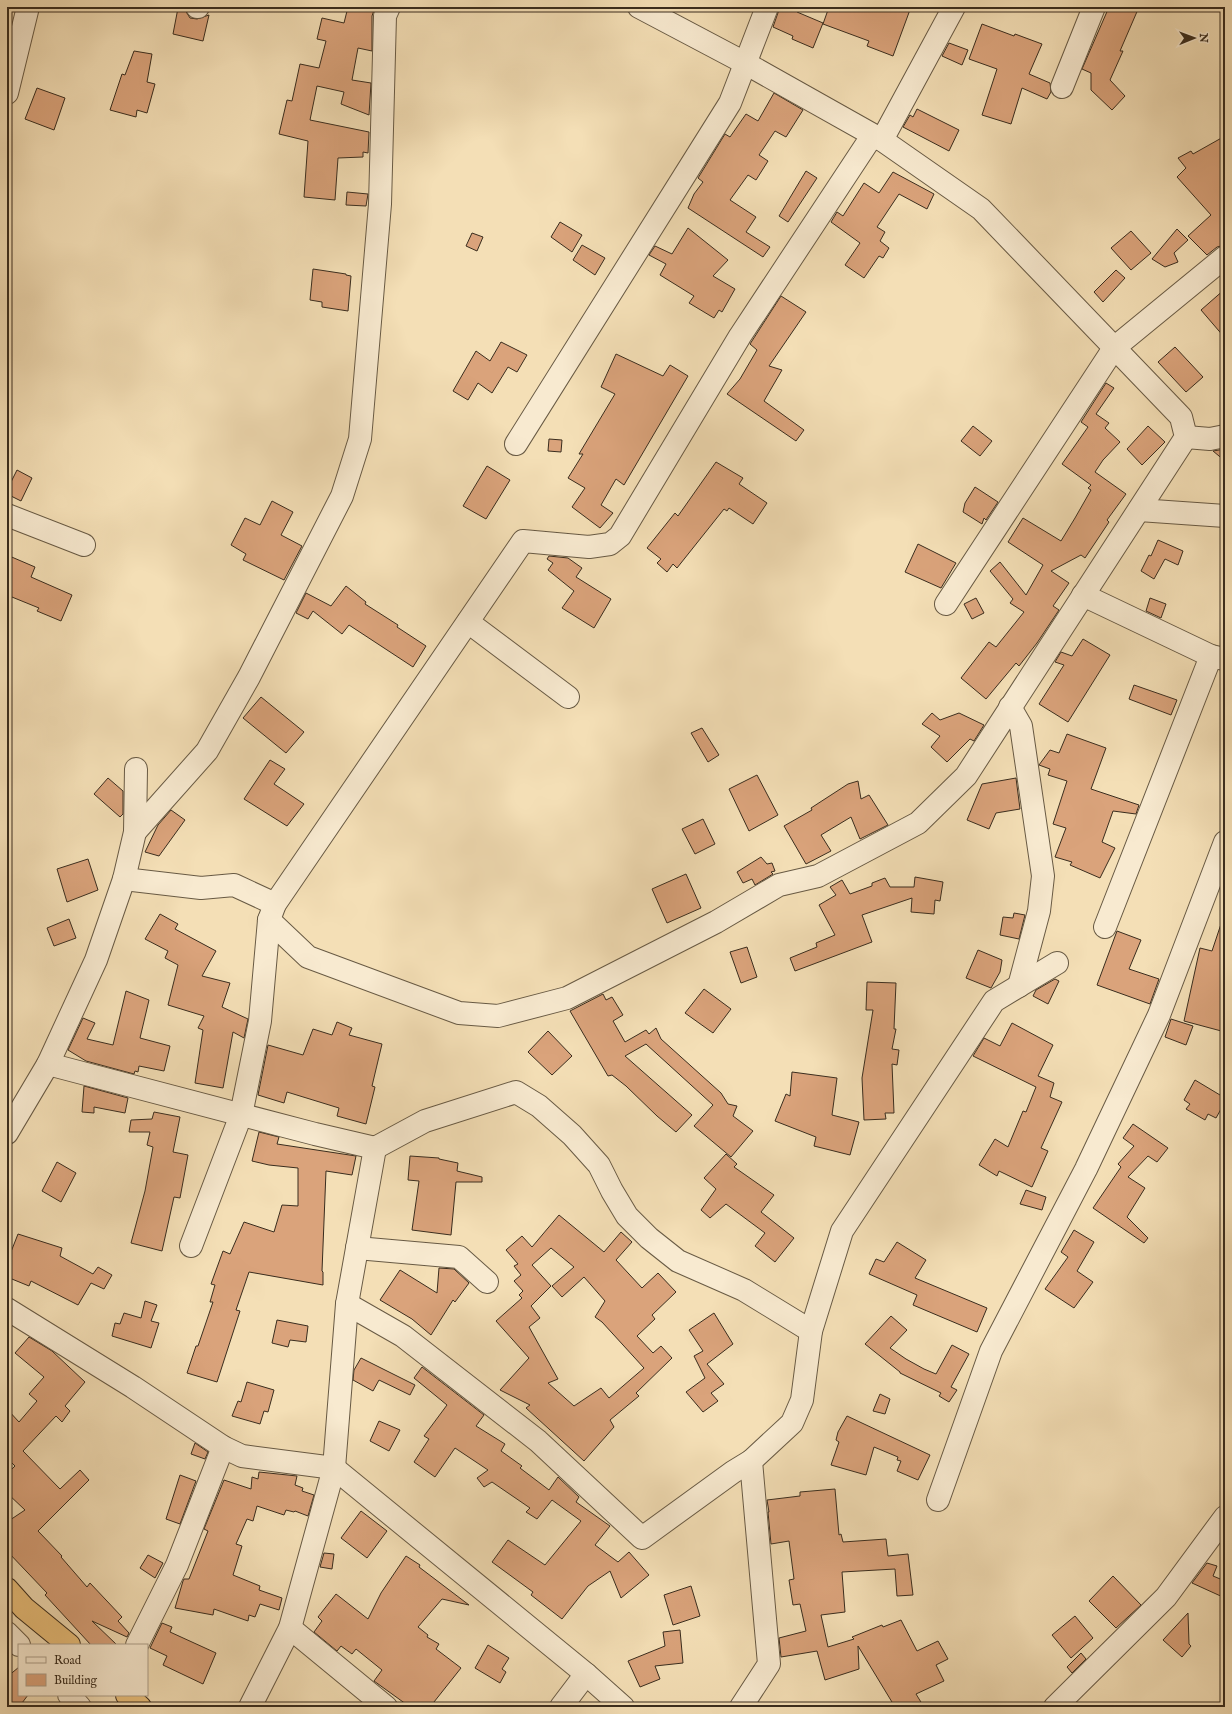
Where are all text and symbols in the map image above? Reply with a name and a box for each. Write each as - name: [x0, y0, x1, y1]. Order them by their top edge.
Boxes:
- north arrow: [1174, 18, 1214, 58]
- text: N: [1196, 32, 1210, 43]
- legend: [18, 1644, 148, 1696]
- text: Road: [54, 1653, 82, 1668]
- text: Building: [54, 1673, 98, 1688]

